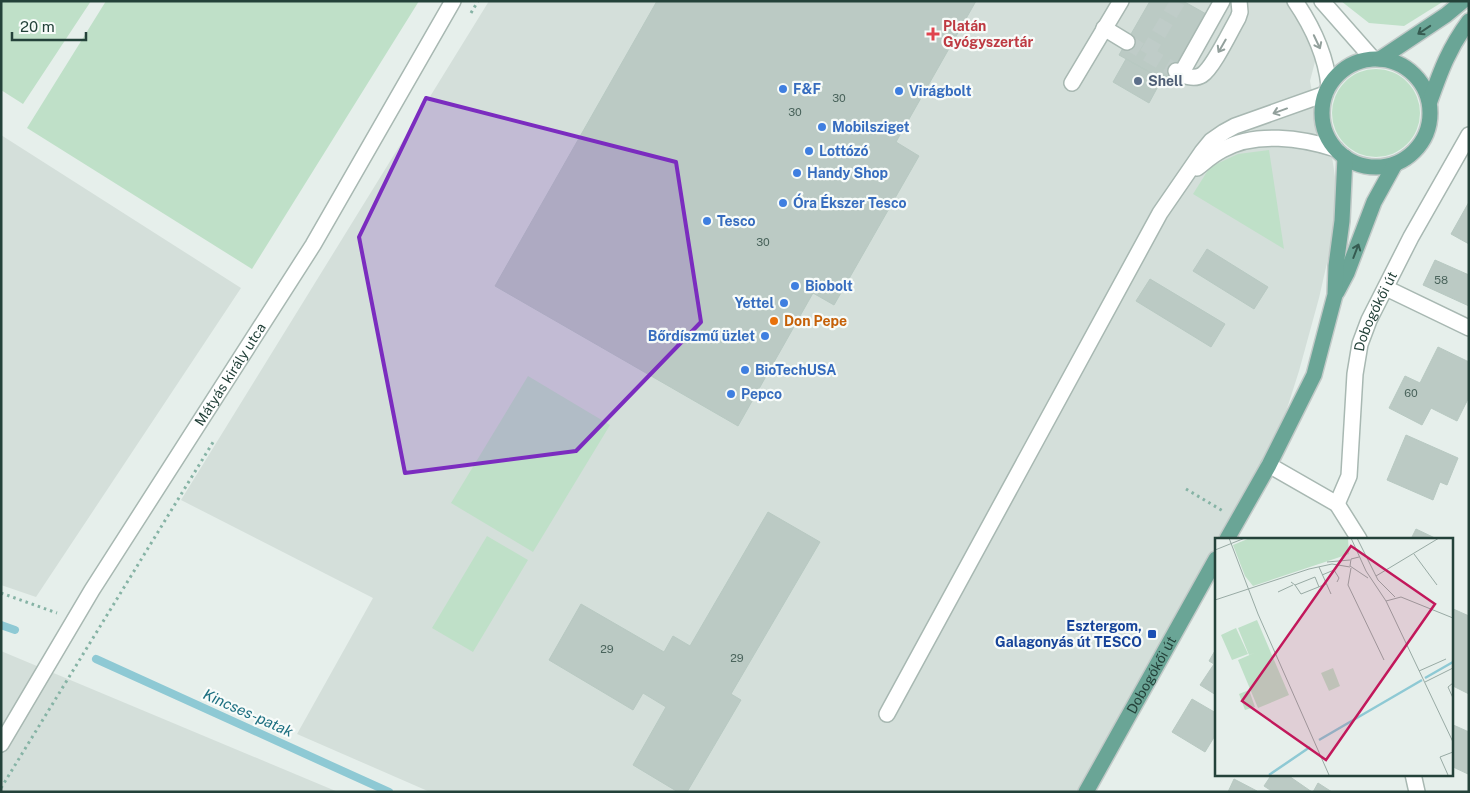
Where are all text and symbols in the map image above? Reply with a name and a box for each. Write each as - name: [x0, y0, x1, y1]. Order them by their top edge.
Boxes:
- scale bar: [12, 10, 86, 42]
- text: 20 m: [20, 18, 55, 35]
- place label: Platán Gyógyszertár: [943, 18, 1034, 50]
- one-way arrow: [1417, 25, 1431, 35]
- marker: Platán Gyógyszertár: [927, 28, 939, 40]
- one-way arrow: [1312, 34, 1322, 49]
- one-way arrow: [1217, 38, 1227, 53]
- place label: Shell: [1148, 73, 1183, 89]
- marker: Shell: [1132, 75, 1144, 87]
- place label: F&F: [793, 81, 822, 97]
- marker: F&F: [777, 83, 789, 95]
- place label: Virágbolt: [909, 83, 972, 99]
- marker: Virágbolt: [893, 85, 905, 97]
- house number: 30: [832, 92, 846, 104]
- house number: 30: [788, 106, 802, 118]
- one-way arrow: [1272, 107, 1288, 116]
- place label: Mobilsziget: [832, 119, 910, 135]
- marker: Mobilsziget: [816, 121, 828, 133]
- place label: Lottózó: [819, 143, 869, 159]
- marker: Lottózó: [803, 145, 815, 157]
- place label: Handy Shop: [807, 165, 888, 181]
- marker: Handy Shop: [791, 167, 803, 179]
- place label: Óra Ékszer Tesco: [793, 193, 907, 211]
- marker: Óra Ékszer Tesco: [777, 197, 789, 209]
- place label: Tesco: [717, 213, 756, 229]
- marker: Tesco: [701, 215, 713, 227]
- house number: 30: [756, 236, 770, 248]
- one-way arrow: [1352, 244, 1361, 259]
- street label: Dobogókői út: [1351, 269, 1400, 352]
- house number: 58: [1434, 274, 1448, 286]
- place label: Biobolt: [805, 278, 853, 294]
- marker: Biobolt: [789, 280, 801, 292]
- place label: Yettel: [735, 295, 774, 311]
- marker: Yettel: [778, 297, 790, 309]
- place label: Don Pepe: [784, 313, 847, 329]
- marker: Don Pepe: [768, 315, 780, 327]
- street label: Mátyás király utca: [191, 320, 269, 429]
- place label: Bőrdíszmű üzlet: [648, 328, 755, 344]
- marker: Bőrdíszmű üzlet: [759, 330, 771, 342]
- place label: BioTechUSA: [755, 362, 837, 378]
- marker: BioTechUSA: [739, 364, 751, 376]
- place label: Pepco: [741, 386, 782, 402]
- house number: 60: [1404, 387, 1418, 399]
- marker: Pepco: [725, 388, 737, 400]
- inset map: [1215, 538, 1452, 776]
- place label: Esztergom, Galagonyás út TESCO: [995, 618, 1142, 650]
- marker: Esztergom, Galagonyás út TESCO: [1146, 628, 1158, 640]
- street label: Dobogókői út: [1123, 633, 1179, 717]
- house number: 29: [600, 643, 614, 655]
- house number: 29: [730, 652, 744, 664]
- water label: Kincses-patak: [201, 685, 297, 740]

